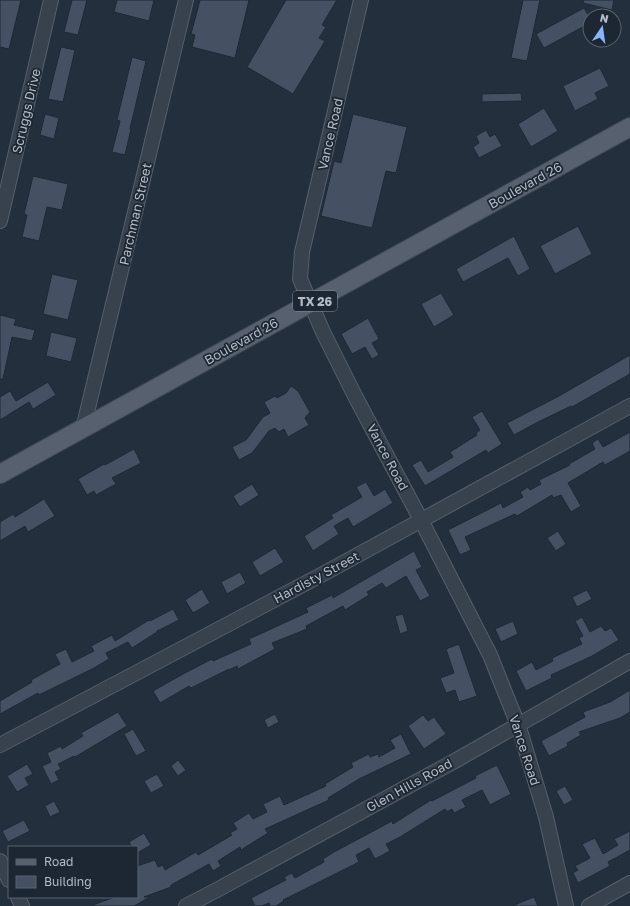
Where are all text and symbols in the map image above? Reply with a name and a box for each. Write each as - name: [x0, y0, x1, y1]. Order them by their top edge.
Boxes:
- north arrow: [582, 8, 622, 48]
- text: N: [599, 10, 610, 25]
- street label: Scruggs Drive: [8, 67, 44, 155]
- street label: Vance Road: [314, 97, 346, 171]
- street label: Boulevard 26: [485, 158, 565, 212]
- street label: Parchman Street: [115, 161, 155, 267]
- road number: TX 26: [293, 291, 337, 311]
- street label: Boulevard 26: [201, 314, 281, 368]
- street label: Vance Road: [364, 421, 412, 493]
- street label: Hardisty Street: [270, 548, 362, 606]
- street label: Vance Road: [506, 713, 544, 787]
- street label: Glen Hills Road: [363, 755, 455, 815]
- legend: [8, 846, 138, 898]
- text: Road: [44, 854, 73, 869]
- text: Building: [44, 874, 92, 889]

